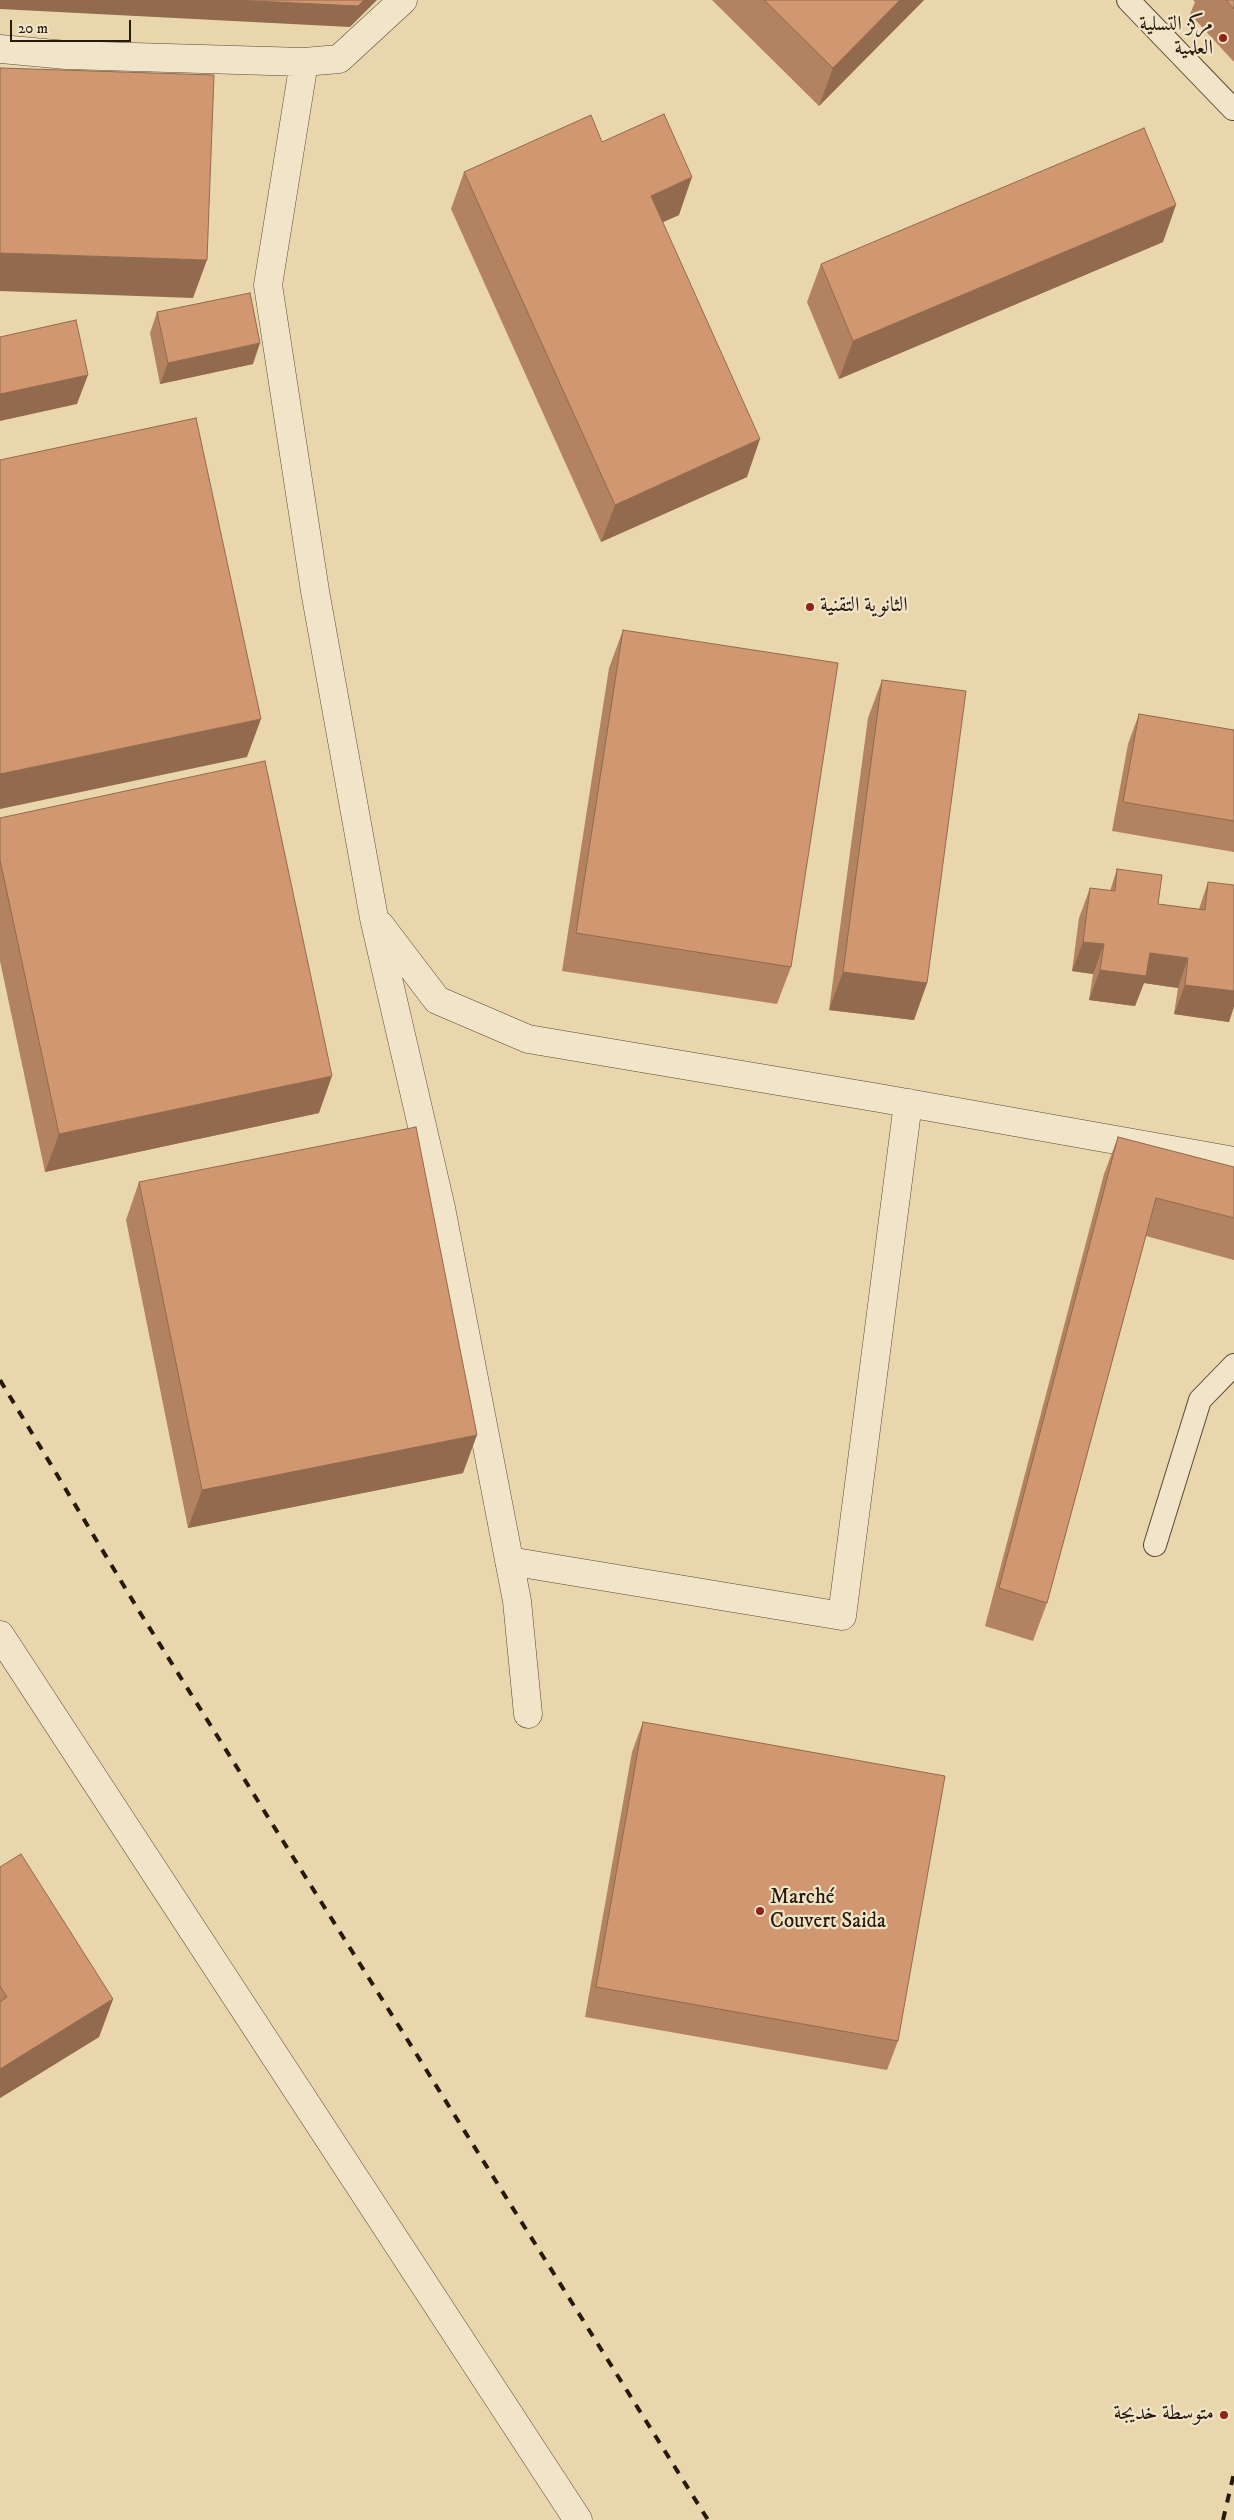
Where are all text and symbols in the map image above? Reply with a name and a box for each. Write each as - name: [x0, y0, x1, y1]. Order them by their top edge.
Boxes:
- scale bar: [12, 10, 134, 42]
- place label: مركز التسلية العلمية: [1139, 13, 1213, 63]
- text: 20 m: [18, 19, 48, 38]
- marker: مركز التسلية العلمية: [1217, 32, 1229, 44]
- place label: الثانوية التقنية: [820, 594, 908, 620]
- marker: الثانوية التقنية: [804, 601, 816, 613]
- place label: Marché Couvert Saida: [770, 1886, 886, 1936]
- marker: Marché Couvert Saida: [754, 1905, 766, 1917]
- place label: متوسطة خديجة: [1113, 2402, 1214, 2428]
- marker: متوسطة خديجة: [1218, 2409, 1230, 2421]

